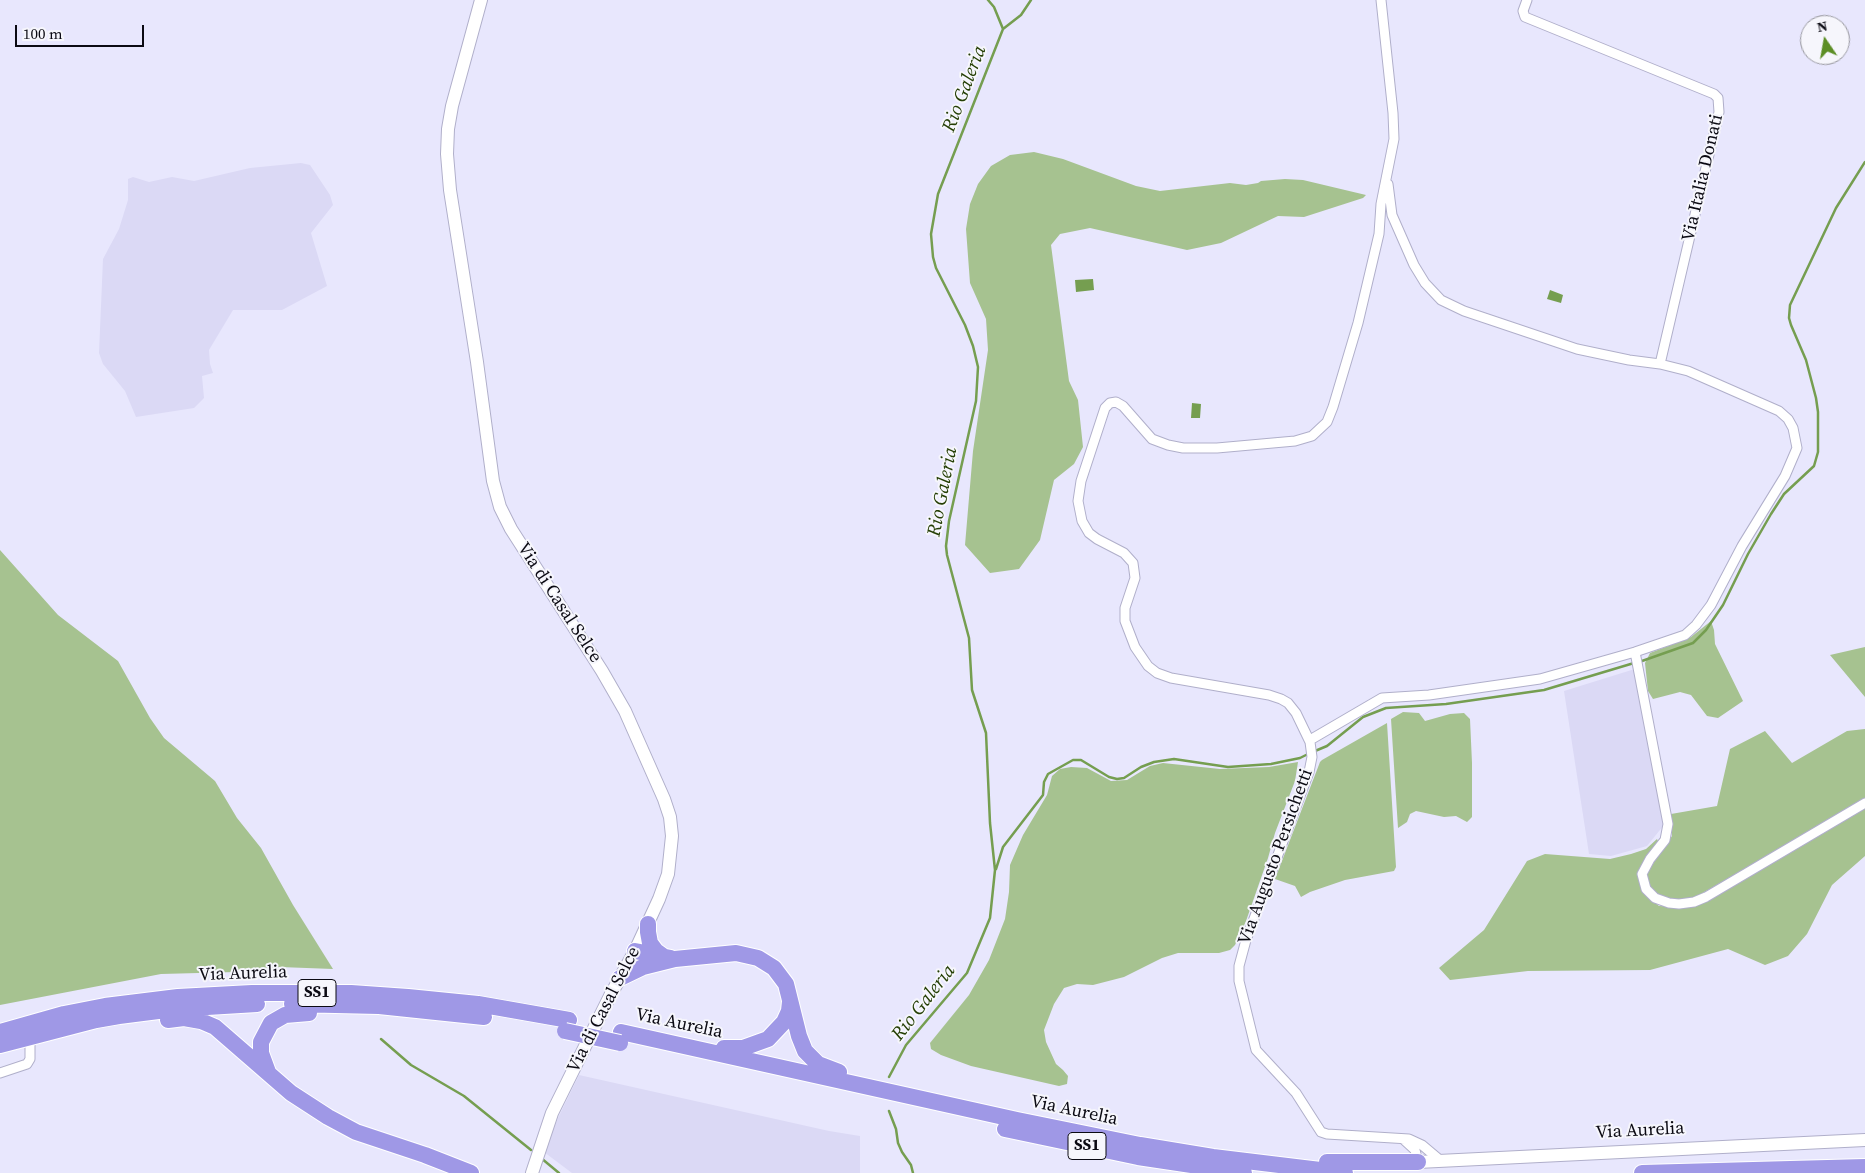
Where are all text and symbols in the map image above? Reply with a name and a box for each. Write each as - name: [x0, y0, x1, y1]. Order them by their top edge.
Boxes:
- scale bar: [18, 15, 146, 47]
- north arrow: [1800, 15, 1850, 65]
- text: N: [1815, 15, 1829, 37]
- text: 100 m: [23, 23, 63, 44]
- water label: Rio Galeria: [938, 43, 992, 135]
- street label: Via Italia Donati: [1678, 112, 1728, 244]
- water label: Rio Galeria: [923, 446, 963, 538]
- street label: Via di Casal Selce: [512, 539, 606, 667]
- street label: Via Augusto Persichetti: [1234, 766, 1318, 948]
- street label: Via di Casal Selce: [563, 943, 645, 1077]
- water label: Rio Galeria: [887, 960, 961, 1046]
- street label: Via Aurelia: [198, 962, 288, 986]
- road number: SS1: [298, 980, 336, 1006]
- street label: Via Aurelia: [633, 1004, 725, 1044]
- street label: Via Aurelia: [1028, 1091, 1120, 1131]
- street label: Via Aurelia: [1595, 1118, 1685, 1144]
- road number: SS1: [1068, 1132, 1106, 1160]

